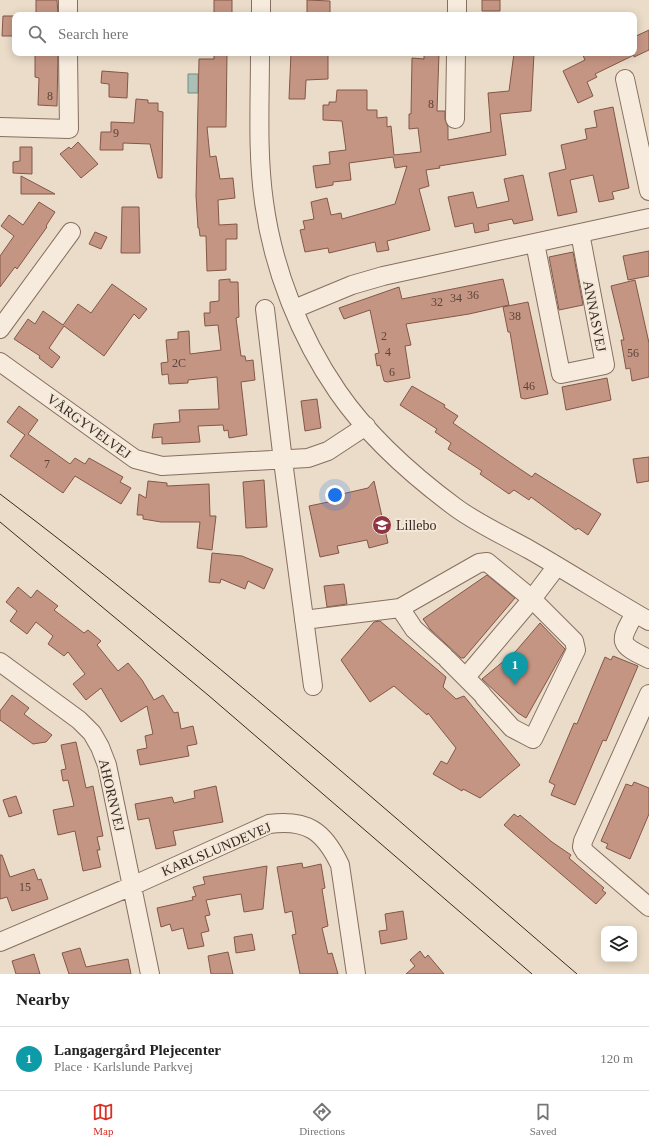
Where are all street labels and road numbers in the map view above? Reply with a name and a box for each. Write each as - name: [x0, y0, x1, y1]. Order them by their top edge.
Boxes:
- street label: ANNASVEJ: [580, 279, 609, 354]
- street label: VÅRGYVELVEJ: [44, 391, 134, 462]
- street label: AHORNVEJ: [96, 757, 127, 833]
- street label: KARLSLUNDEVEJ: [159, 819, 274, 879]

